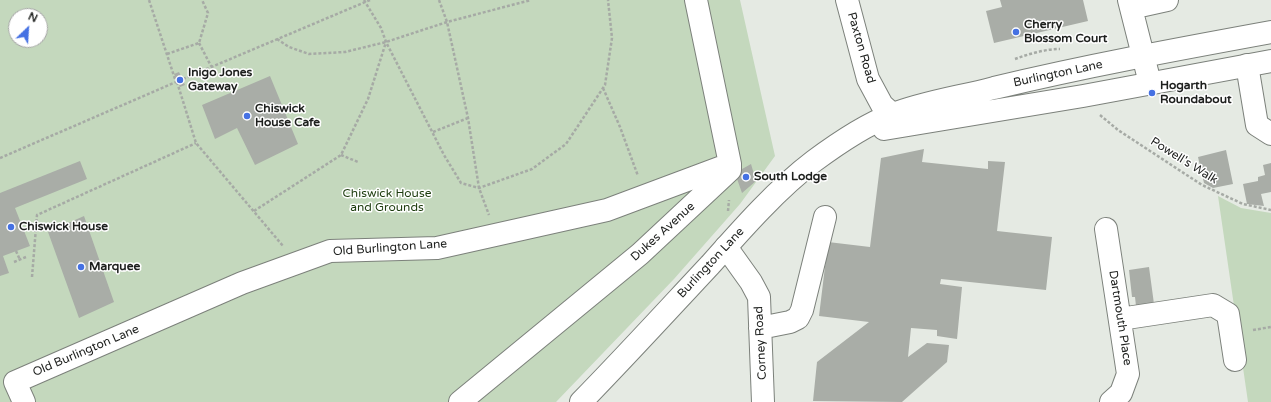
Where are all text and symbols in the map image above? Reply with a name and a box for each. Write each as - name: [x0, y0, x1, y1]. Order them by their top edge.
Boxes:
- north arrow: [8, 8, 48, 48]
- text: N: [26, 10, 40, 25]
- street label: Paxton Road: [844, 11, 878, 85]
- place label: Cherry Blossom Court: [1024, 18, 1107, 46]
- marker: Cherry Blossom Court: [1011, 27, 1021, 37]
- street label: Burlington Lane: [1012, 58, 1104, 90]
- place label: Inigo Jones Gateway: [188, 66, 252, 94]
- marker: Inigo Jones Gateway: [175, 75, 185, 85]
- place label: Hogarth Roundabout: [1160, 79, 1232, 107]
- marker: Hogarth Roundabout: [1147, 88, 1157, 98]
- place label: Chiswick House Cafe: [255, 102, 320, 130]
- marker: Chiswick House Cafe: [242, 111, 252, 121]
- street label: Powell's Walk: [1148, 135, 1220, 187]
- place label: South Lodge: [754, 170, 827, 184]
- marker: South Lodge: [741, 172, 751, 182]
- park label: Chiswick House and Grounds: [343, 187, 431, 215]
- street label: Dukes Avenue: [628, 199, 698, 265]
- place label: Chiswick House: [19, 220, 108, 234]
- marker: Chiswick House: [6, 222, 16, 232]
- street label: Burlington Lane: [675, 225, 747, 301]
- street label: Old Burlington Lane: [332, 237, 448, 259]
- place label: Marquee: [89, 260, 140, 274]
- marker: Marquee: [76, 262, 86, 272]
- street label: Dartmouth Place: [1105, 269, 1135, 367]
- street label: Corney Road: [752, 306, 770, 380]
- street label: Old Burlington Lane: [31, 322, 141, 380]

